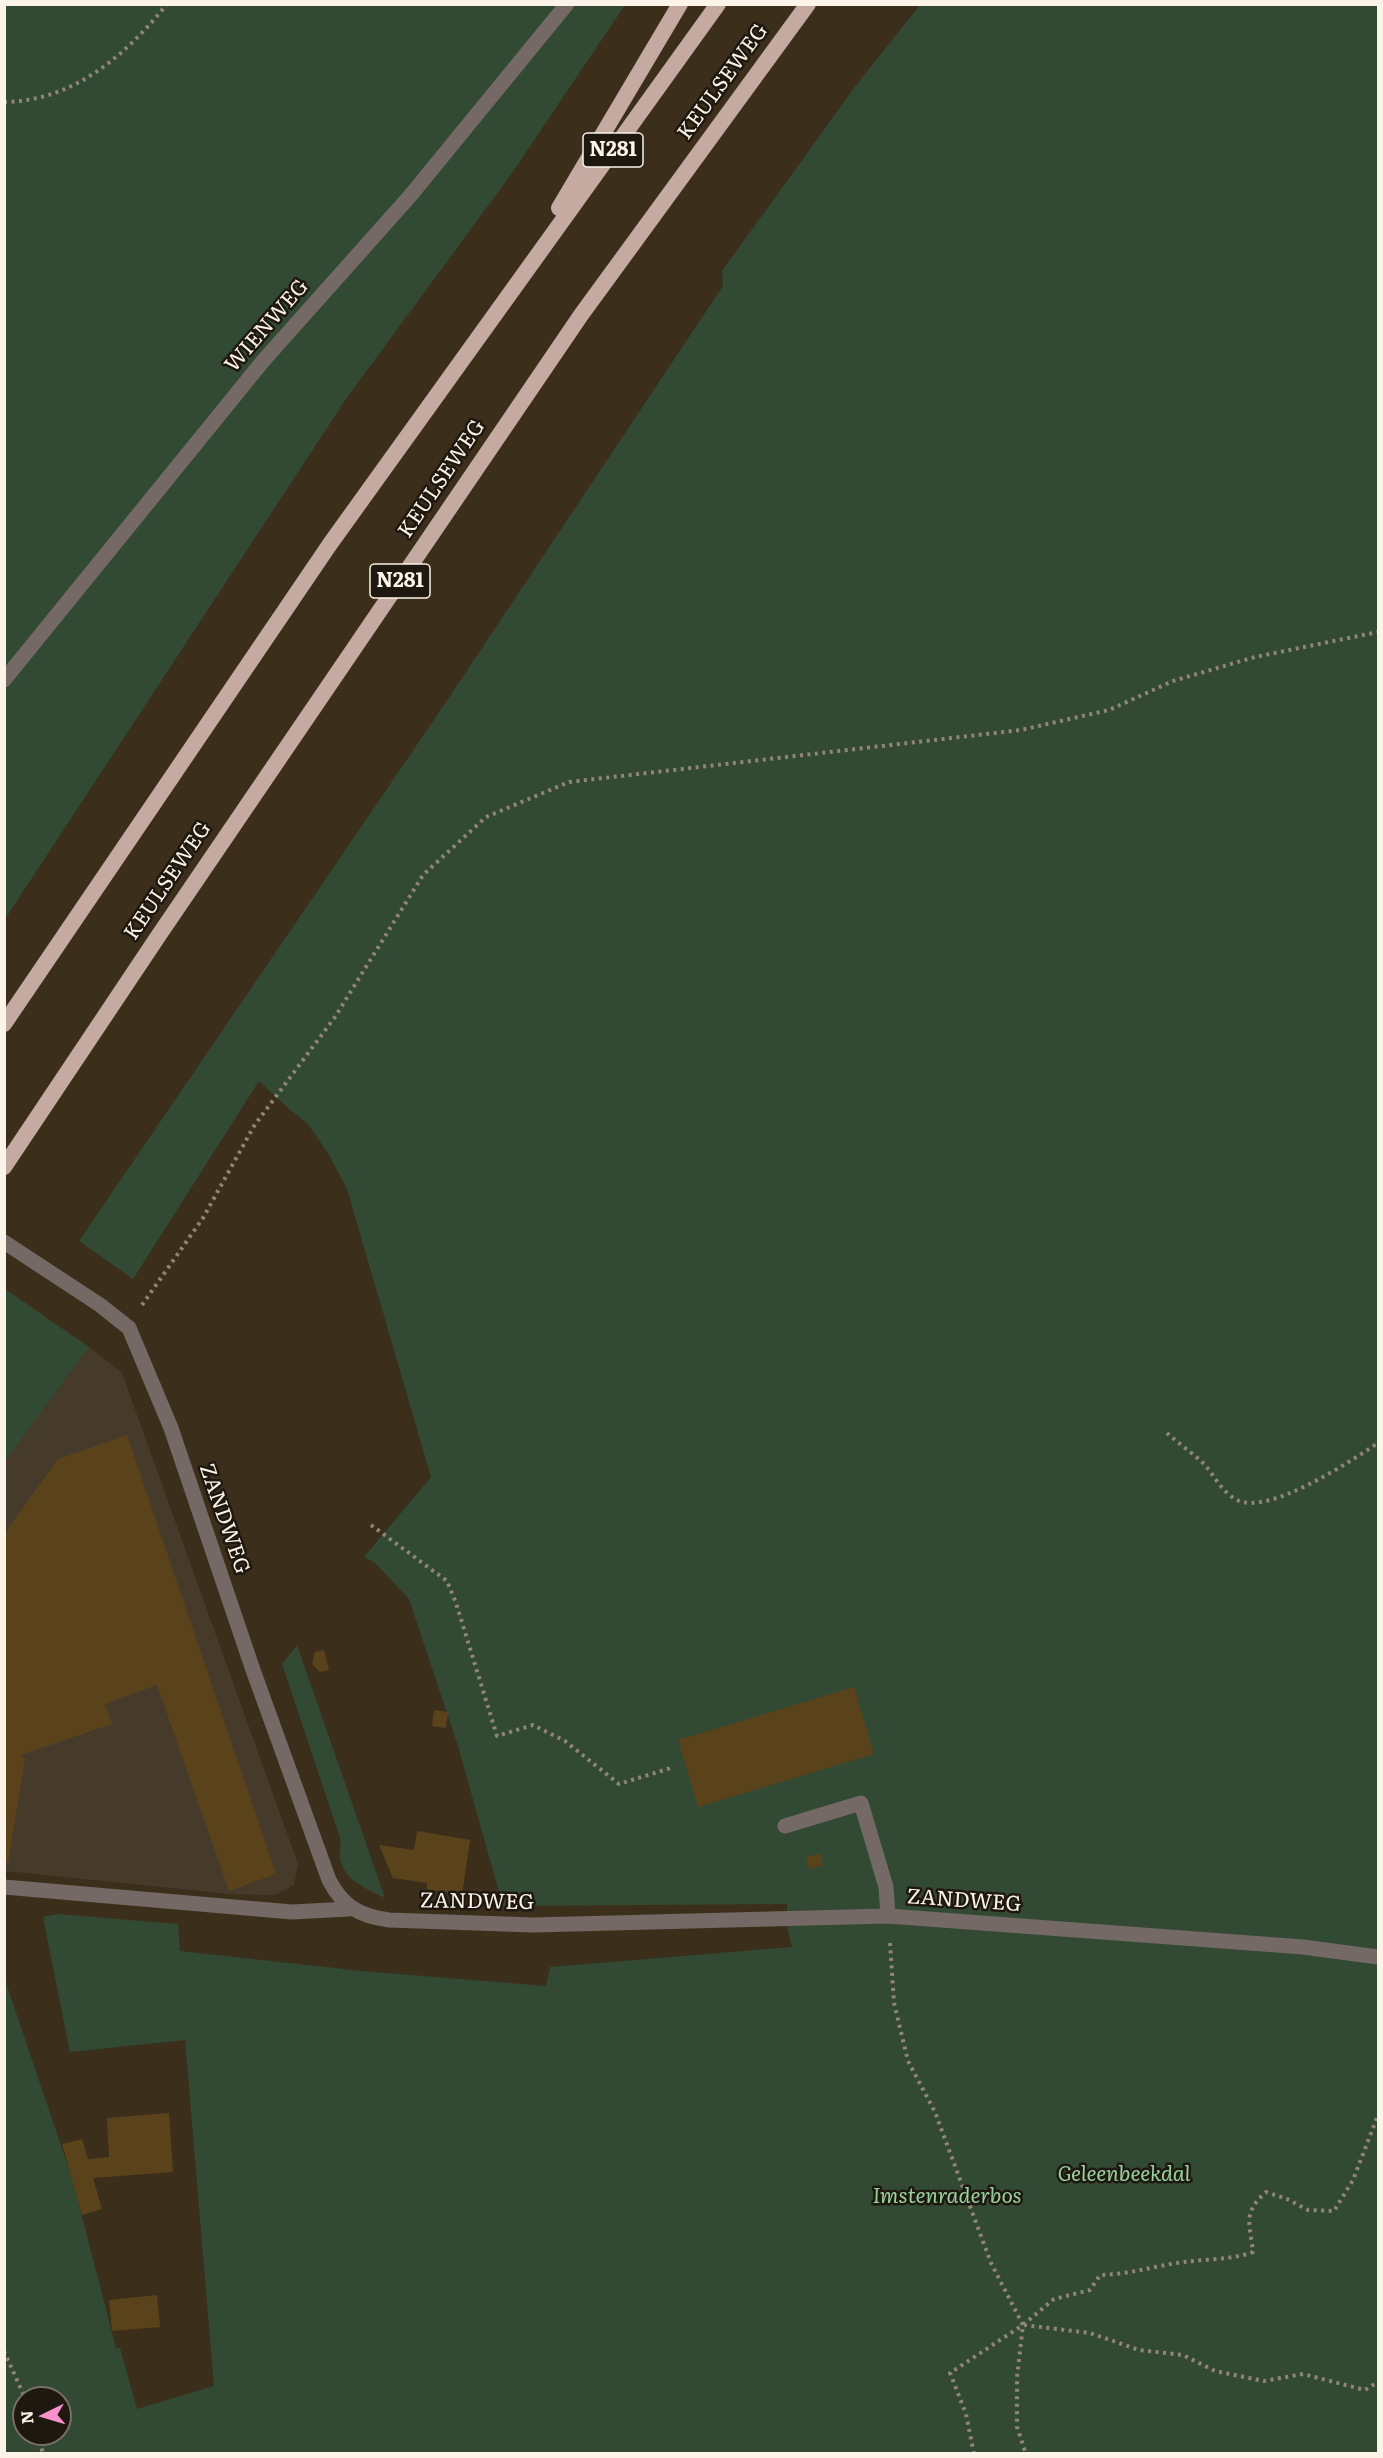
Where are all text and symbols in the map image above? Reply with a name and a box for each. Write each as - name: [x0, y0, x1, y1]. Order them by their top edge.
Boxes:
- street label: KEULSEWEG: [673, 19, 773, 145]
- road number: N281: [583, 133, 643, 167]
- street label: WIENWEG: [220, 275, 314, 377]
- street label: KEULSEWEG: [393, 415, 491, 543]
- road number: N281: [370, 564, 430, 598]
- street label: KEULSEWEG: [119, 817, 217, 945]
- street label: ZANDWEG: [193, 1461, 255, 1577]
- street label: ZANDWEG: [906, 1884, 1022, 1918]
- street label: ZANDWEG: [420, 1888, 534, 1916]
- park label: Geleenbeekdal: [1058, 2162, 1190, 2188]
- park label: Imstenraderbos: [872, 2184, 1022, 2210]
- north arrow: [12, 2386, 72, 2446]
- text: N: [14, 2410, 39, 2425]

